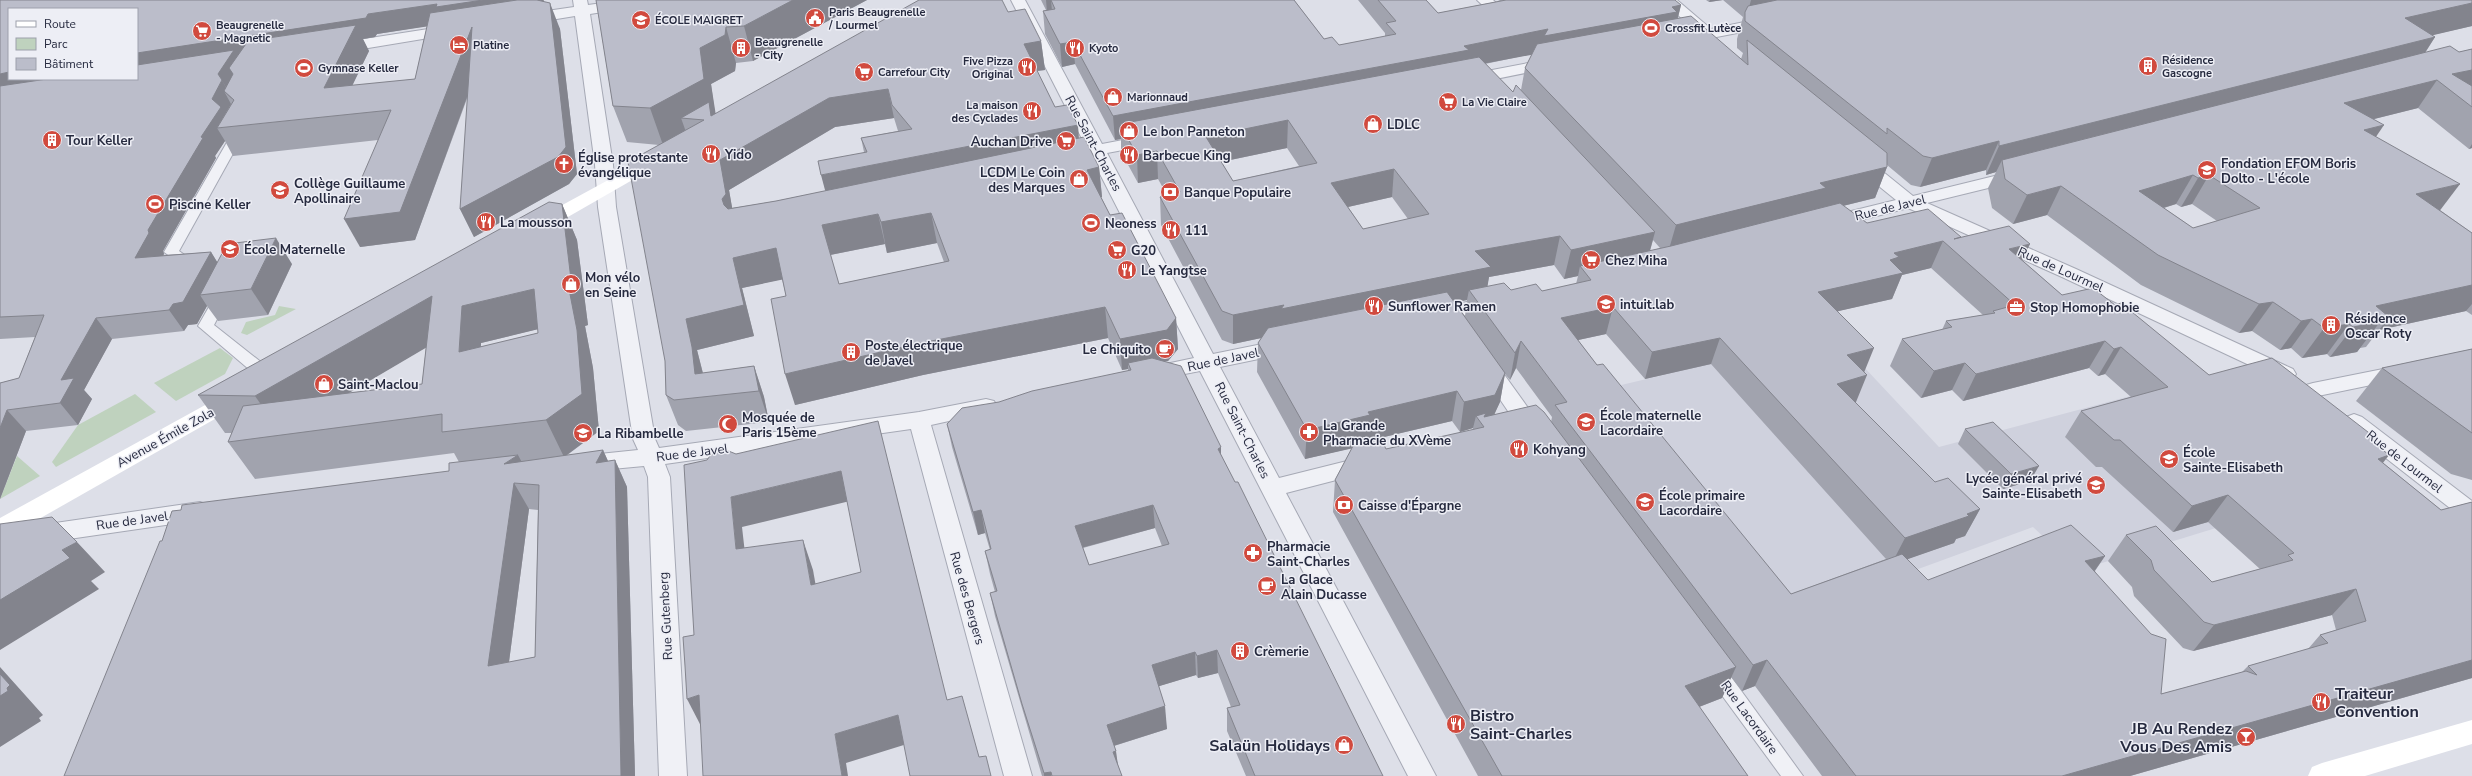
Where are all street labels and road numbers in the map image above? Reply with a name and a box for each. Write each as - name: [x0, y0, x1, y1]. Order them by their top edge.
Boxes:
- street label: Rue Saint-Charles: [1060, 92, 1126, 195]
- street label: Rue de Javel: [1853, 190, 1928, 225]
- street label: Rue de Lourmel: [2015, 243, 2106, 297]
- street label: Rue de Javel: [1186, 344, 1261, 376]
- street label: Rue Saint-Charles: [1210, 379, 1274, 482]
- street label: Avenue Émile Zola: [113, 403, 217, 472]
- street label: Rue de Lourmel: [2363, 426, 2446, 497]
- street label: Rue de Javel: [655, 440, 729, 466]
- street label: Rue de Javel: [95, 507, 169, 535]
- street label: Rue des Bergers: [945, 550, 989, 647]
- street label: Rue Gutenberg: [655, 571, 677, 661]
- street label: Rue Lacordaire: [1716, 677, 1782, 758]

